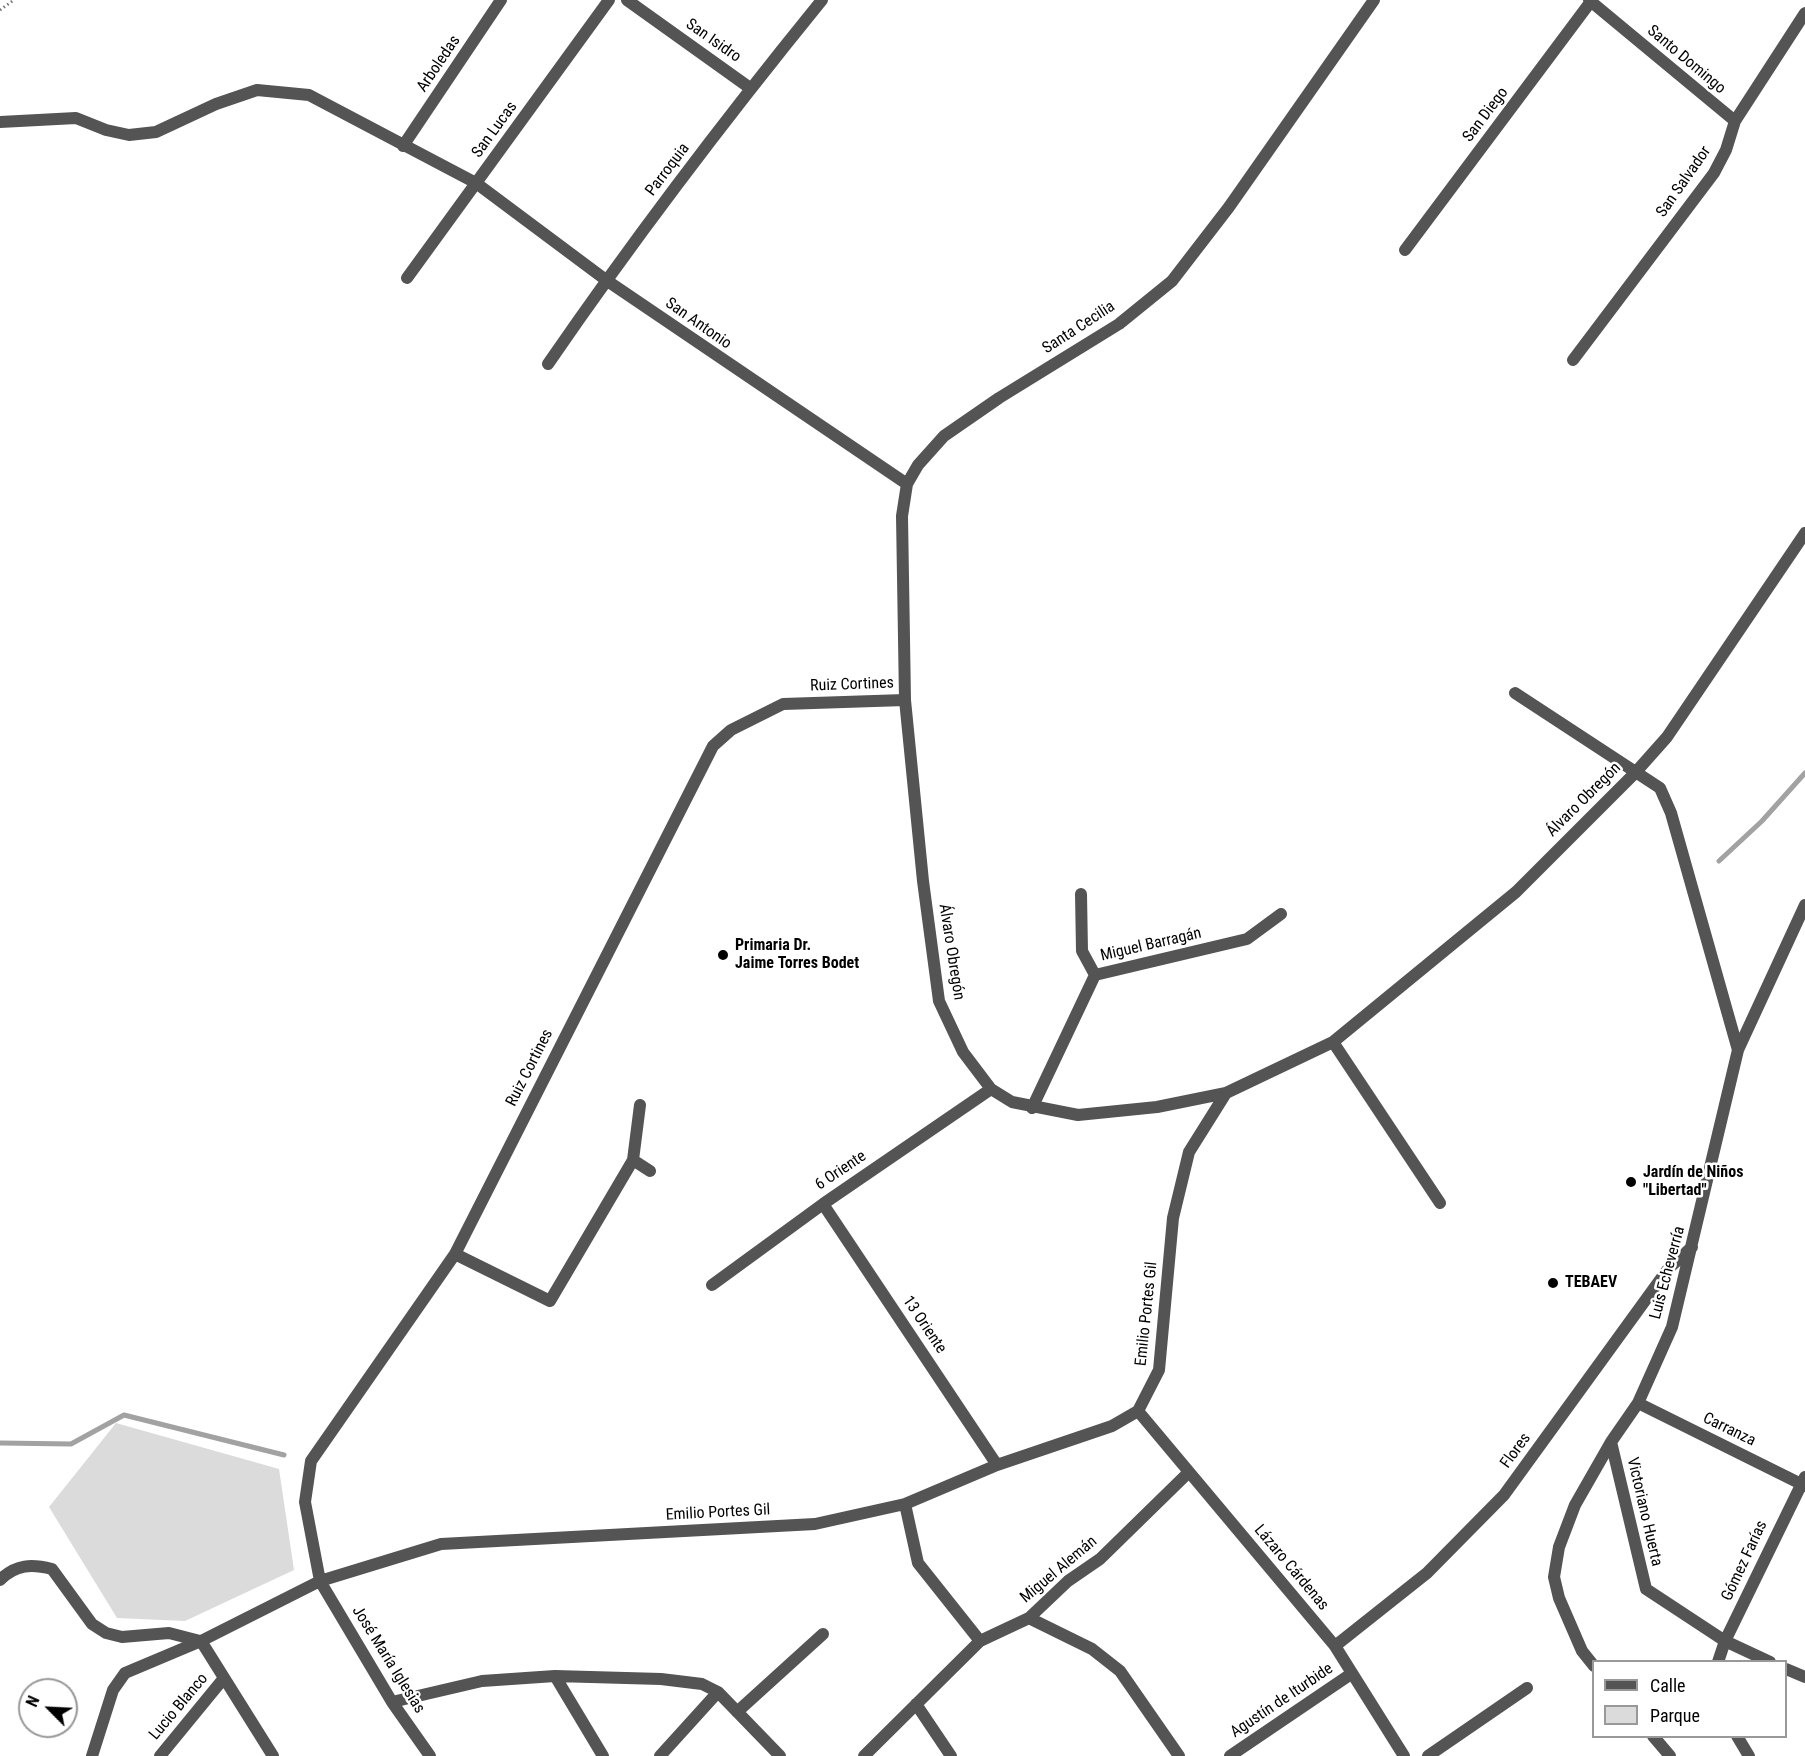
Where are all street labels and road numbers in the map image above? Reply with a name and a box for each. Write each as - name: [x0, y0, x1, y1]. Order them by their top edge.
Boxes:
- street label: San Isidro: [682, 15, 744, 67]
- street label: Santo Domingo: [1643, 22, 1729, 98]
- street label: Arboledas: [413, 32, 465, 96]
- street label: San Diego: [1459, 84, 1513, 146]
- street label: San Lucas: [468, 98, 522, 162]
- street label: Parroquia: [642, 140, 694, 200]
- street label: San Salvador: [1653, 143, 1715, 221]
- street label: San Antonio: [661, 294, 735, 354]
- street label: Santa Cecilia: [1039, 298, 1119, 358]
- street label: Ruiz Cortines: [810, 674, 894, 696]
- street label: Álvaro Obregón: [1543, 759, 1625, 841]
- street label: Álvaro Obregón: [934, 903, 968, 1001]
- street label: Miguel Barragán: [1099, 924, 1203, 966]
- street label: Ruiz Cortines: [502, 1026, 558, 1110]
- street label: 6 Oriente: [812, 1147, 870, 1195]
- street label: Luis Echeverría: [1646, 1224, 1690, 1322]
- street label: Emilio Portes Gil: [1132, 1261, 1162, 1367]
- street label: 13 Oriente: [898, 1293, 950, 1357]
- street label: Carranza: [1700, 1409, 1758, 1451]
- street label: Flores: [1497, 1430, 1535, 1472]
- street label: Victoriano Huerta: [1622, 1456, 1666, 1568]
- street label: Emilio Portes Gil: [665, 1501, 771, 1525]
- street label: Gómez Farías: [1718, 1518, 1772, 1604]
- street label: Lázaro Cárdenas: [1250, 1521, 1332, 1615]
- street label: Miguel Alemán: [1017, 1532, 1101, 1608]
- street label: José María Iglesias: [347, 1603, 429, 1717]
- street label: Agustín de Iturbide: [1227, 1660, 1337, 1742]
- street label: Lucio Blanco: [146, 1670, 212, 1744]

